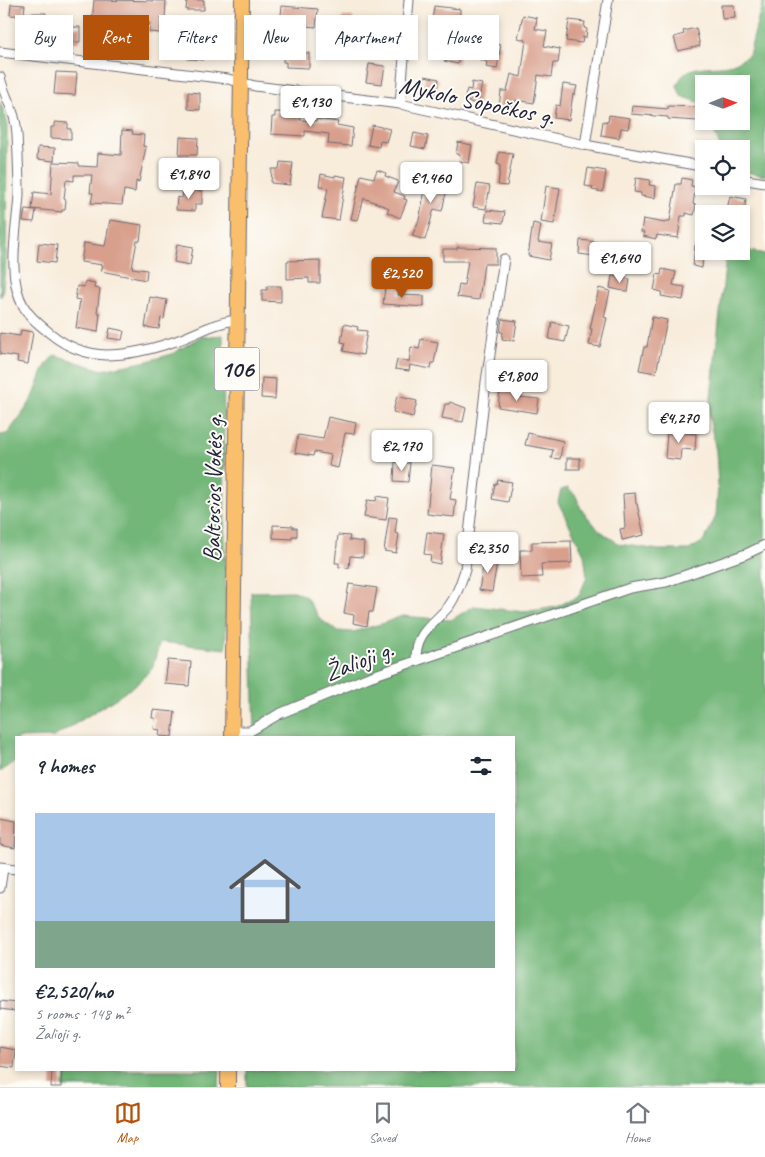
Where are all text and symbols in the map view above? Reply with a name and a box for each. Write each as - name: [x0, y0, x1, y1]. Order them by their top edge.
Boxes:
- chip: Buy: [15, 15, 73, 60]
- chip: Rent: [83, 15, 149, 60]
- chip: Filters: [159, 15, 234, 60]
- chip: New: [244, 15, 306, 60]
- chip: Apartment: [316, 15, 418, 60]
- chip: House: [428, 15, 499, 60]
- street label: Mykolo Sopočkos g.: [396, 69, 558, 133]
- north arrow: [695, 75, 750, 130]
- map controls: [695, 75, 750, 260]
- pin: €1,130: [270, 86, 352, 128]
- text: €1,130: [291, 92, 331, 112]
- button: locate: [695, 140, 750, 195]
- pin: €1,840: [148, 158, 230, 200]
- pin: €1,460: [390, 162, 472, 204]
- text: €1,840: [169, 164, 209, 184]
- text: €1,460: [411, 168, 451, 188]
- button: layers: [695, 205, 750, 260]
- pin: €1,640: [579, 242, 661, 284]
- text: €1,640: [600, 248, 640, 268]
- pin: €2,520: [361, 256, 443, 299]
- text: €2,520: [383, 263, 421, 283]
- road number: 106: [214, 348, 260, 390]
- pin: €1,800: [476, 360, 558, 402]
- text: €1,800: [497, 366, 537, 386]
- pin: €4,270: [638, 402, 720, 444]
- text: €4,270: [659, 408, 699, 428]
- street label: Baltosios Vokės g.: [196, 414, 230, 562]
- pin: €2,170: [361, 430, 443, 472]
- text: €2,170: [382, 436, 422, 456]
- pin: €2,350: [447, 532, 529, 574]
- text: €2,350: [469, 538, 507, 558]
- street label: Žalioji g.: [320, 633, 398, 689]
- icon: filters: [467, 752, 495, 780]
- text: 9 homes: [35, 753, 94, 779]
- icon: home: [220, 846, 310, 936]
- text: €2,520/mo: [35, 978, 113, 1004]
- text: 5 rooms · 148 m²: [35, 1004, 129, 1024]
- text: Žalioji g.: [35, 1024, 81, 1044]
- tab: Map: [114, 1099, 142, 1146]
- tab: Saved: [369, 1099, 397, 1146]
- tab: Home: [624, 1099, 652, 1146]

